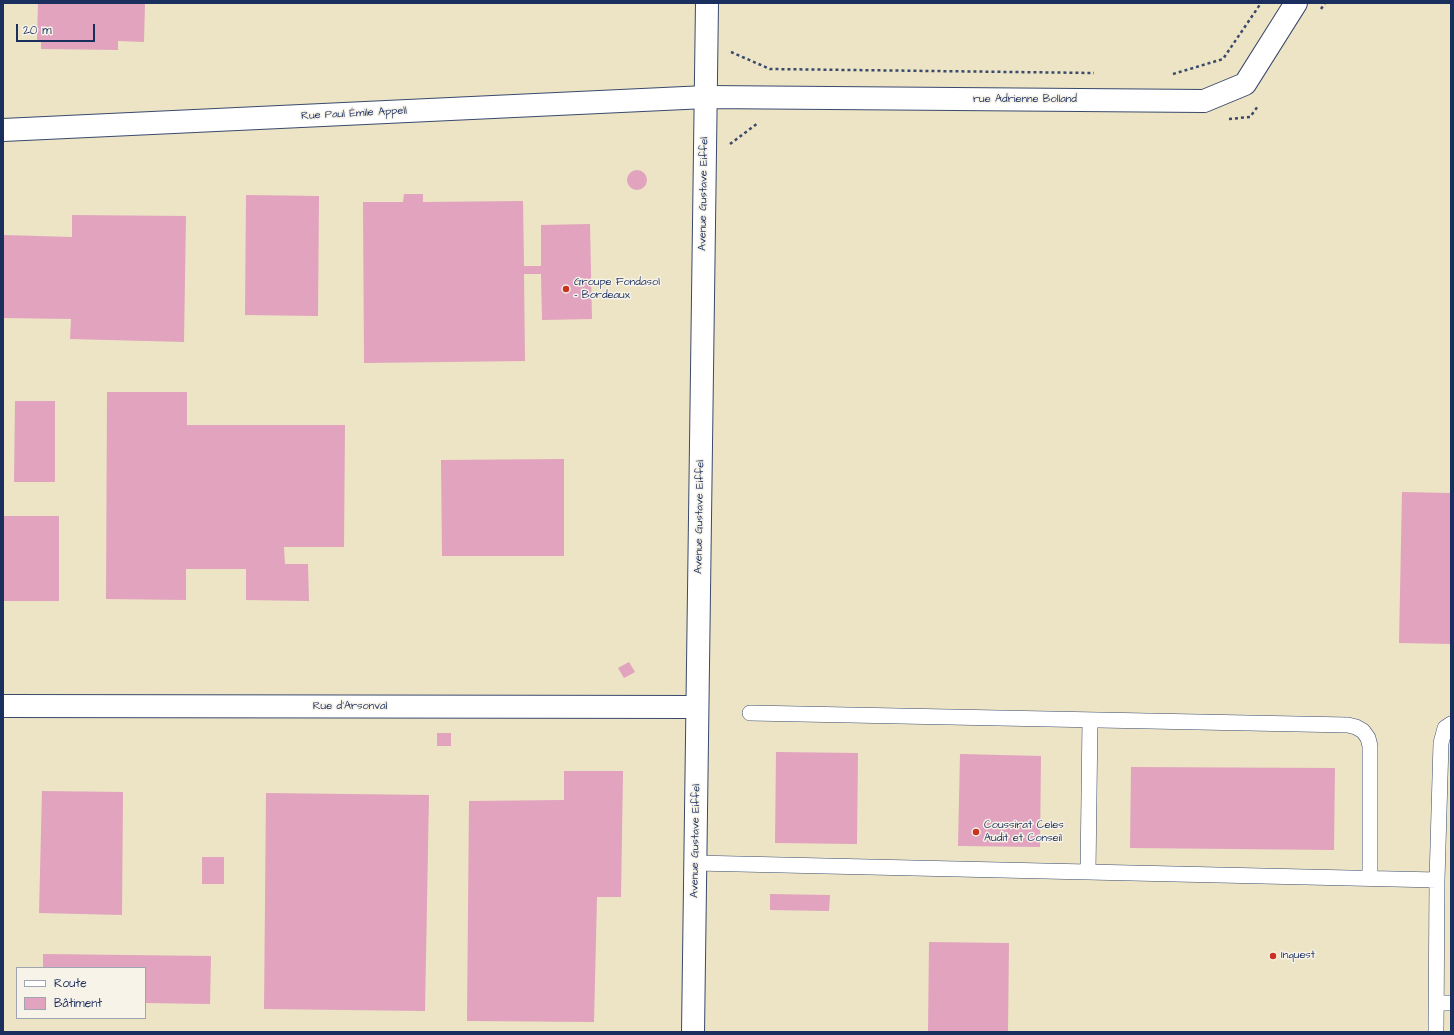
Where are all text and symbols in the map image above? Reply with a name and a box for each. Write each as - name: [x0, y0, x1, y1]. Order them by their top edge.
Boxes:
- scale bar: [18, 16, 97, 42]
- text: 20 m: [23, 22, 52, 39]
- street label: rue Adrienne Bolland: [973, 93, 1077, 107]
- street label: Rue Paul Émile Appell: [301, 105, 407, 123]
- street label: Avenue Gustave Eiffel: [696, 137, 712, 251]
- place label: Groupe Fondasol - Bordeaux: [574, 276, 660, 302]
- marker: Groupe Fondasol - Bordeaux: [561, 284, 571, 294]
- street label: Avenue Gustave Eiffel: [692, 460, 708, 574]
- street label: Rue d'Arsonval: [313, 700, 387, 714]
- street label: Avenue Gustave Eiffel: [688, 784, 704, 898]
- place label: Coussirat Celes Audit et Conseil: [984, 819, 1064, 845]
- marker: Coussirat Celes Audit et Conseil: [971, 827, 981, 837]
- place label: Inquest: [1281, 949, 1315, 963]
- marker: Inquest: [1268, 951, 1278, 961]
- legend: [16, 967, 146, 1019]
- text: Route: [54, 975, 87, 992]
- text: Bâtiment: [54, 995, 102, 1012]

